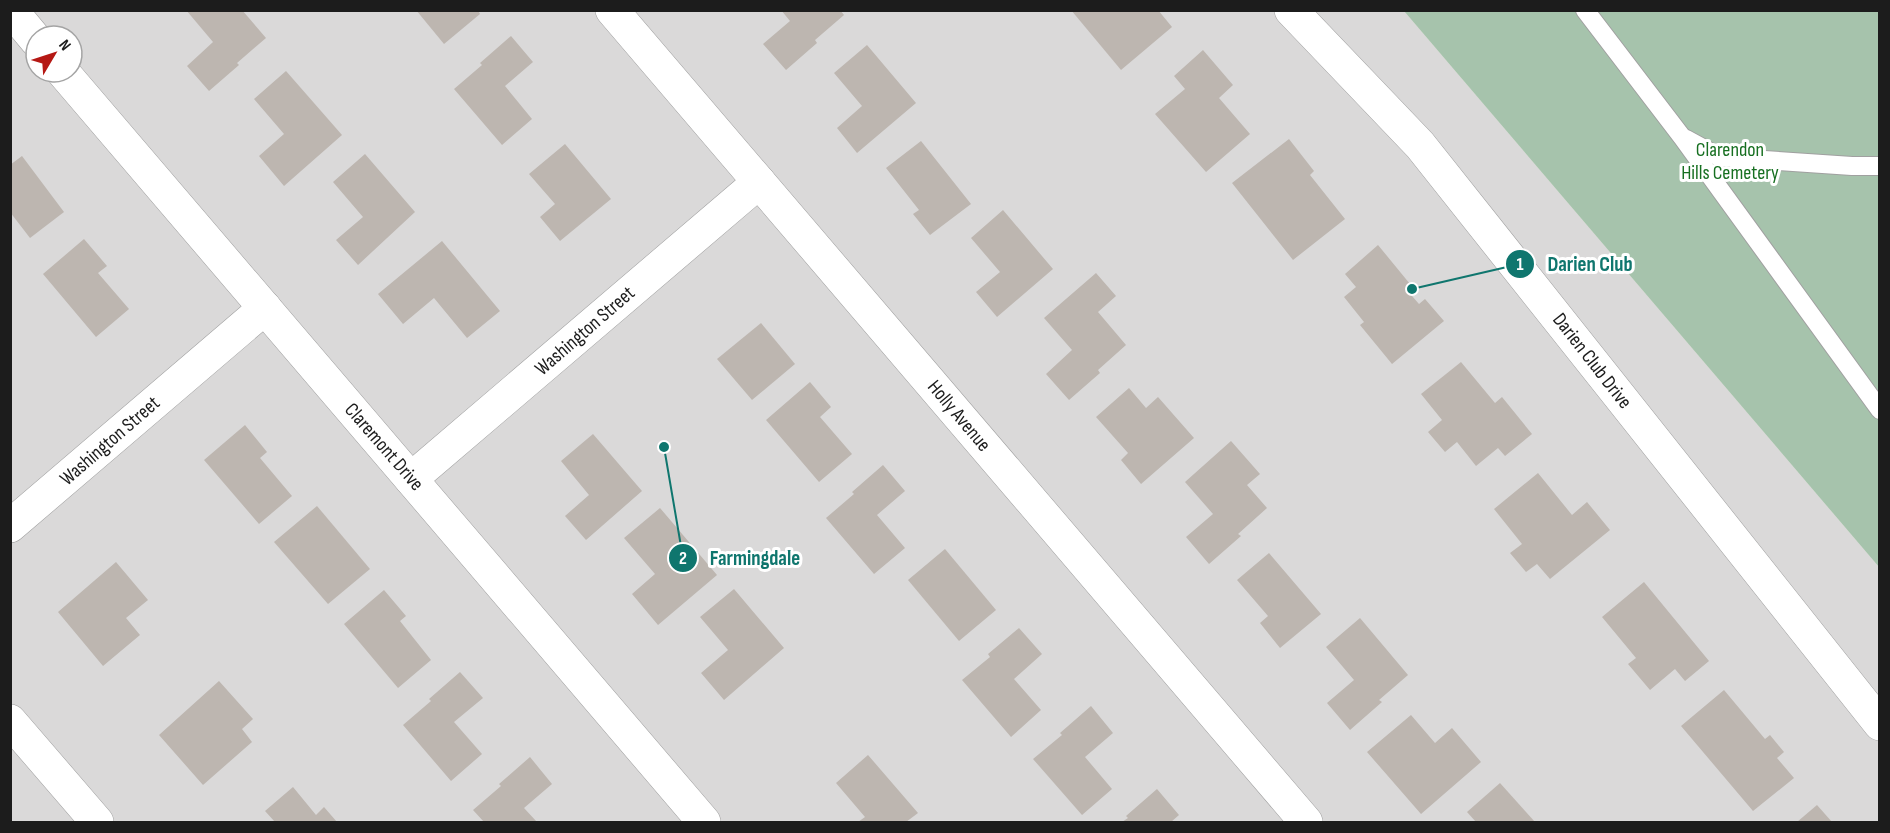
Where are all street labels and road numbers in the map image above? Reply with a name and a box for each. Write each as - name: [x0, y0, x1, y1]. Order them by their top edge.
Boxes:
- street label: Washington Street: [530, 281, 640, 381]
- street label: Darien Club Drive: [1547, 308, 1637, 414]
- street label: Holly Avenue: [922, 375, 996, 457]
- street label: Washington Street: [55, 391, 165, 491]
- street label: Claremont Drive: [339, 398, 429, 496]

